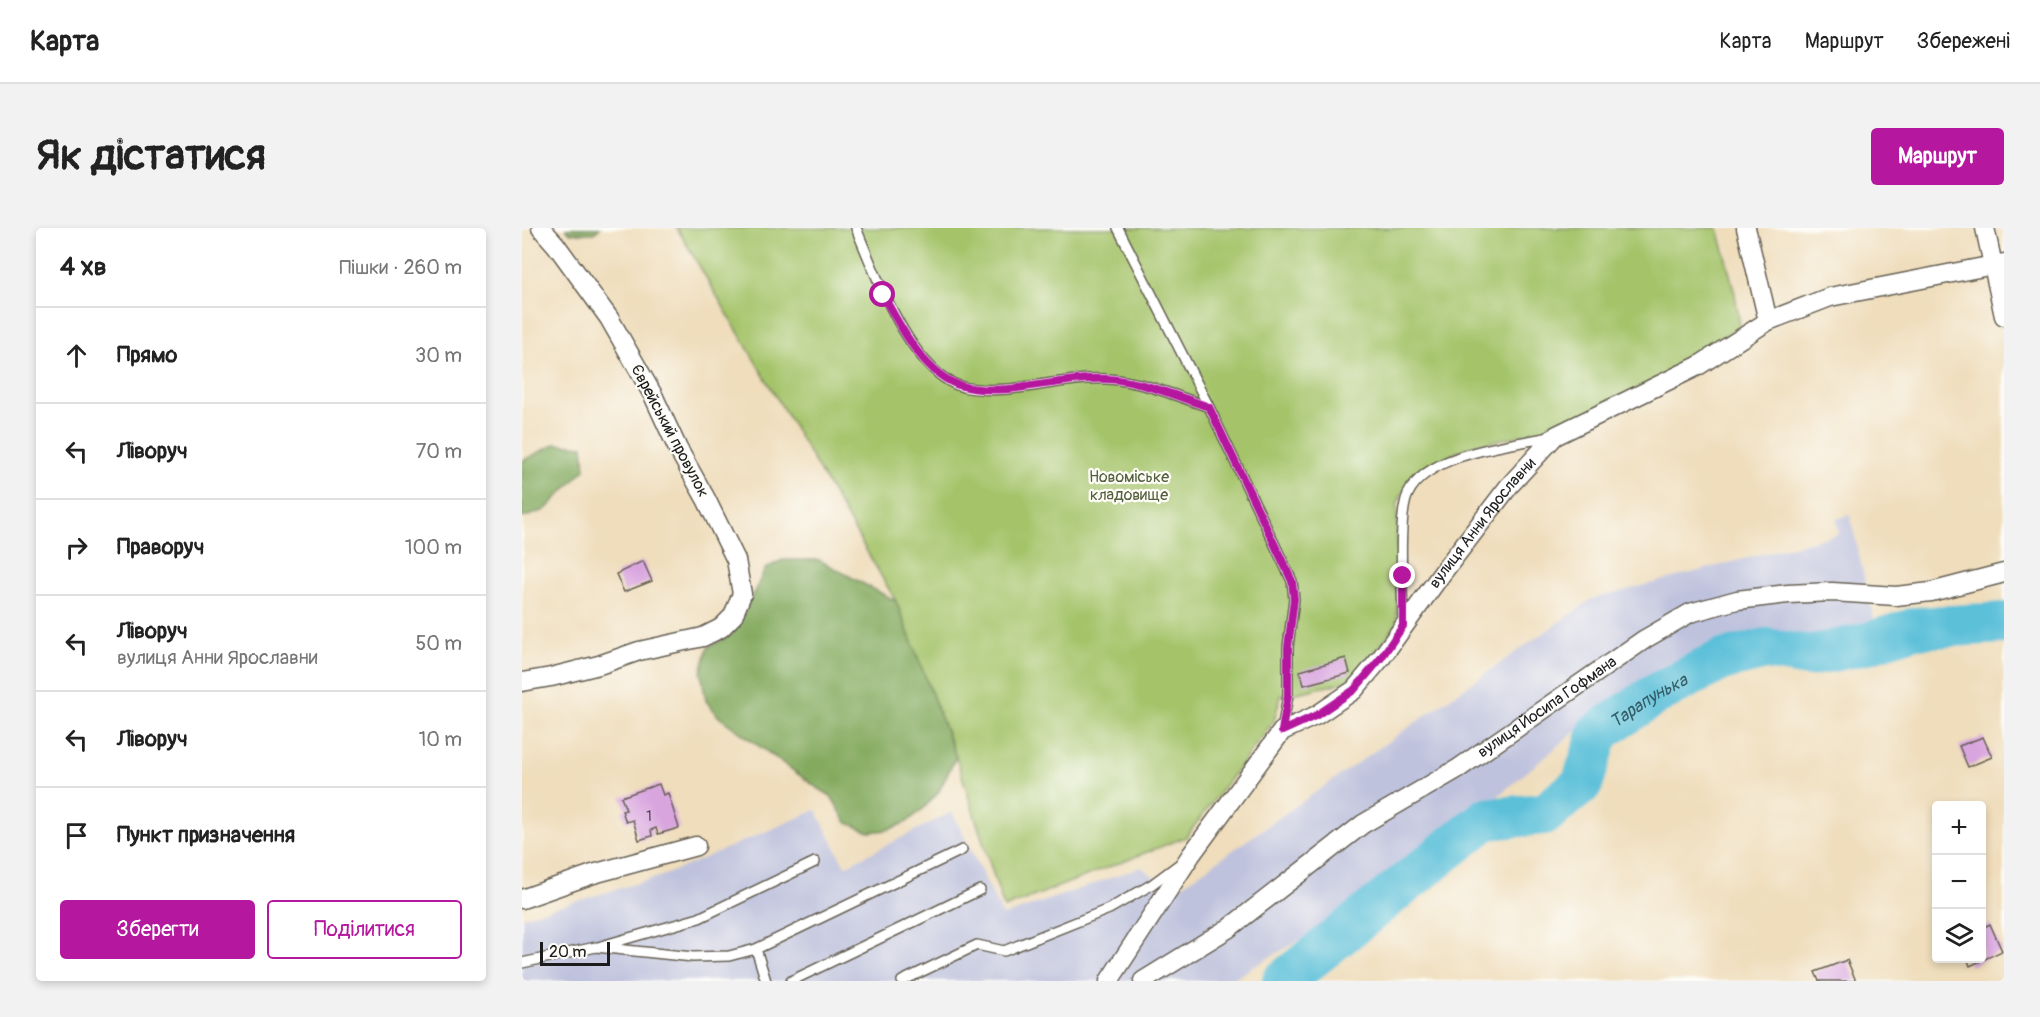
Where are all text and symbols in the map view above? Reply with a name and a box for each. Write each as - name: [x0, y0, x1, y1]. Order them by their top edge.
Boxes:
- text: Карта: [30, 24, 99, 59]
- text: Карта: [1720, 28, 1772, 55]
- text: Маршрут: [1805, 28, 1884, 55]
- text: Збережені: [1917, 28, 2010, 55]
- button: Маршрут: [1871, 128, 2004, 185]
- text: Як дістатися: [36, 130, 266, 182]
- text: 4 хв: [60, 251, 107, 283]
- text: Пішки · 260 m: [339, 255, 462, 280]
- route start: [869, 281, 895, 307]
- icon: ahead: [60, 339, 93, 372]
- text: Прямо: [117, 341, 177, 369]
- text: 30 m: [415, 343, 462, 368]
- street label: Єврейський провулок: [627, 361, 713, 501]
- icon: left: [60, 435, 93, 468]
- text: Ліворуч: [117, 437, 188, 465]
- text: 70 m: [416, 439, 462, 464]
- street label: вулиця Анни Ярославни: [1425, 454, 1540, 592]
- park label: Новоміське кладовище: [1089, 467, 1169, 505]
- icon: right: [60, 531, 93, 564]
- text: Праворуч: [117, 533, 204, 561]
- text: 100 m: [405, 535, 462, 560]
- route end: [1389, 562, 1415, 588]
- text: Ліворуч: [117, 617, 188, 645]
- icon: left: [60, 627, 93, 660]
- text: 50 m: [415, 631, 462, 656]
- text: вулиця Анни Ярославни: [117, 645, 318, 670]
- street label: вулиця Йосипа Гофмана: [1474, 652, 1621, 762]
- water label: Тарапунька: [1605, 668, 1693, 733]
- icon: left: [60, 723, 93, 756]
- text: Ліворуч: [117, 725, 188, 753]
- text: 10 m: [418, 727, 462, 752]
- map controls: [1932, 801, 1986, 963]
- button: +: [1932, 801, 1986, 855]
- house number: 1: [646, 808, 652, 825]
- icon: arrive: [60, 819, 93, 852]
- text: Пункт призначення: [117, 821, 295, 849]
- button: −: [1932, 855, 1986, 909]
- button: Зберегти: [60, 900, 255, 959]
- button: Поділитися: [267, 900, 462, 959]
- button: layers: [1932, 909, 1986, 963]
- scale bar: [540, 939, 610, 966]
- text: 20 m: [549, 942, 587, 962]

